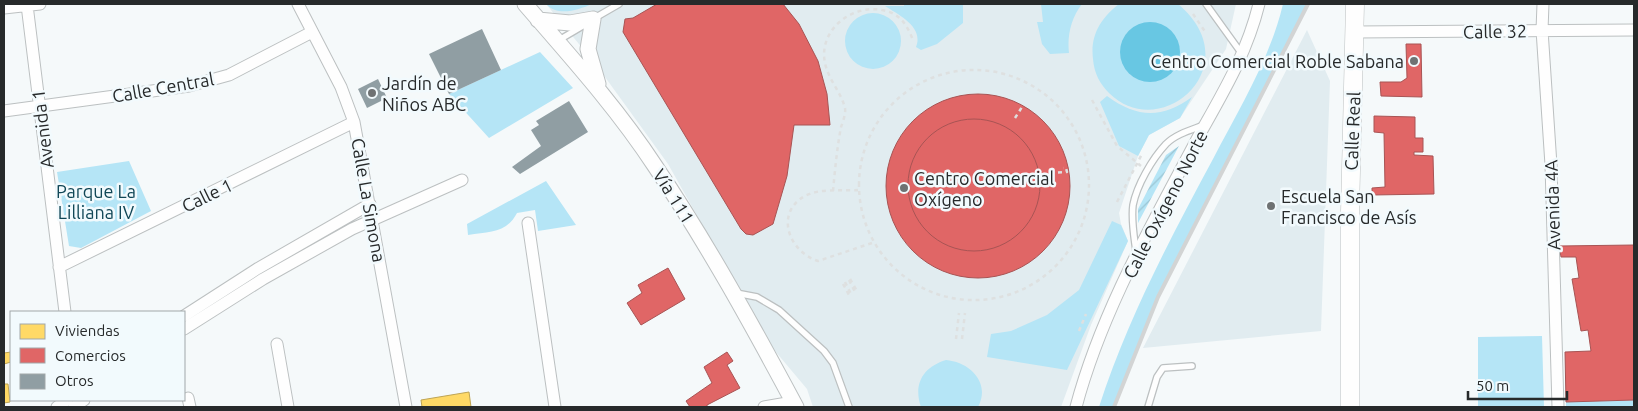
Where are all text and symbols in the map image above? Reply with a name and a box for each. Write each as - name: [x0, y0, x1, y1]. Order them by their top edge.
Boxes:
- street label: Calle 32: [1463, 20, 1527, 42]
- place label: Centro Comercial Roble Sabana: [1151, 51, 1404, 71]
- marker: Centro Comercial Roble Sabana: [1408, 55, 1420, 67]
- street label: Calle Central: [111, 68, 216, 106]
- place label: Jardín de Niños ABC: [382, 73, 466, 114]
- marker: Jardín de Niños ABC: [366, 87, 378, 99]
- street label: Avenida 1: [27, 89, 57, 169]
- street label: Calle Real: [1341, 91, 1363, 171]
- street label: Calle Oxígeno Norte: [1119, 127, 1211, 281]
- street label: Calle La Simona: [348, 136, 390, 264]
- street label: Avenida 4A: [1540, 159, 1564, 251]
- street label: Vía 111: [650, 165, 698, 227]
- place label: Centro Comercial Oxígeno: [914, 168, 1055, 209]
- street label: Calle 1: [178, 174, 236, 216]
- park label: Parque La Lilliana IV: [56, 181, 136, 222]
- marker: Centro Comercial Oxígeno: [898, 182, 910, 194]
- place label: Escuela San Francisco de Asís: [1281, 186, 1417, 227]
- marker: Escuela San Francisco de Asís: [1265, 200, 1277, 212]
- legend: [10, 311, 185, 401]
- text: Viviendas: [55, 322, 119, 339]
- text: Comercios: [55, 347, 126, 364]
- scale bar: [1468, 368, 1567, 400]
- text: Otros: [55, 372, 94, 389]
- text: 50 m: [1476, 377, 1509, 394]

